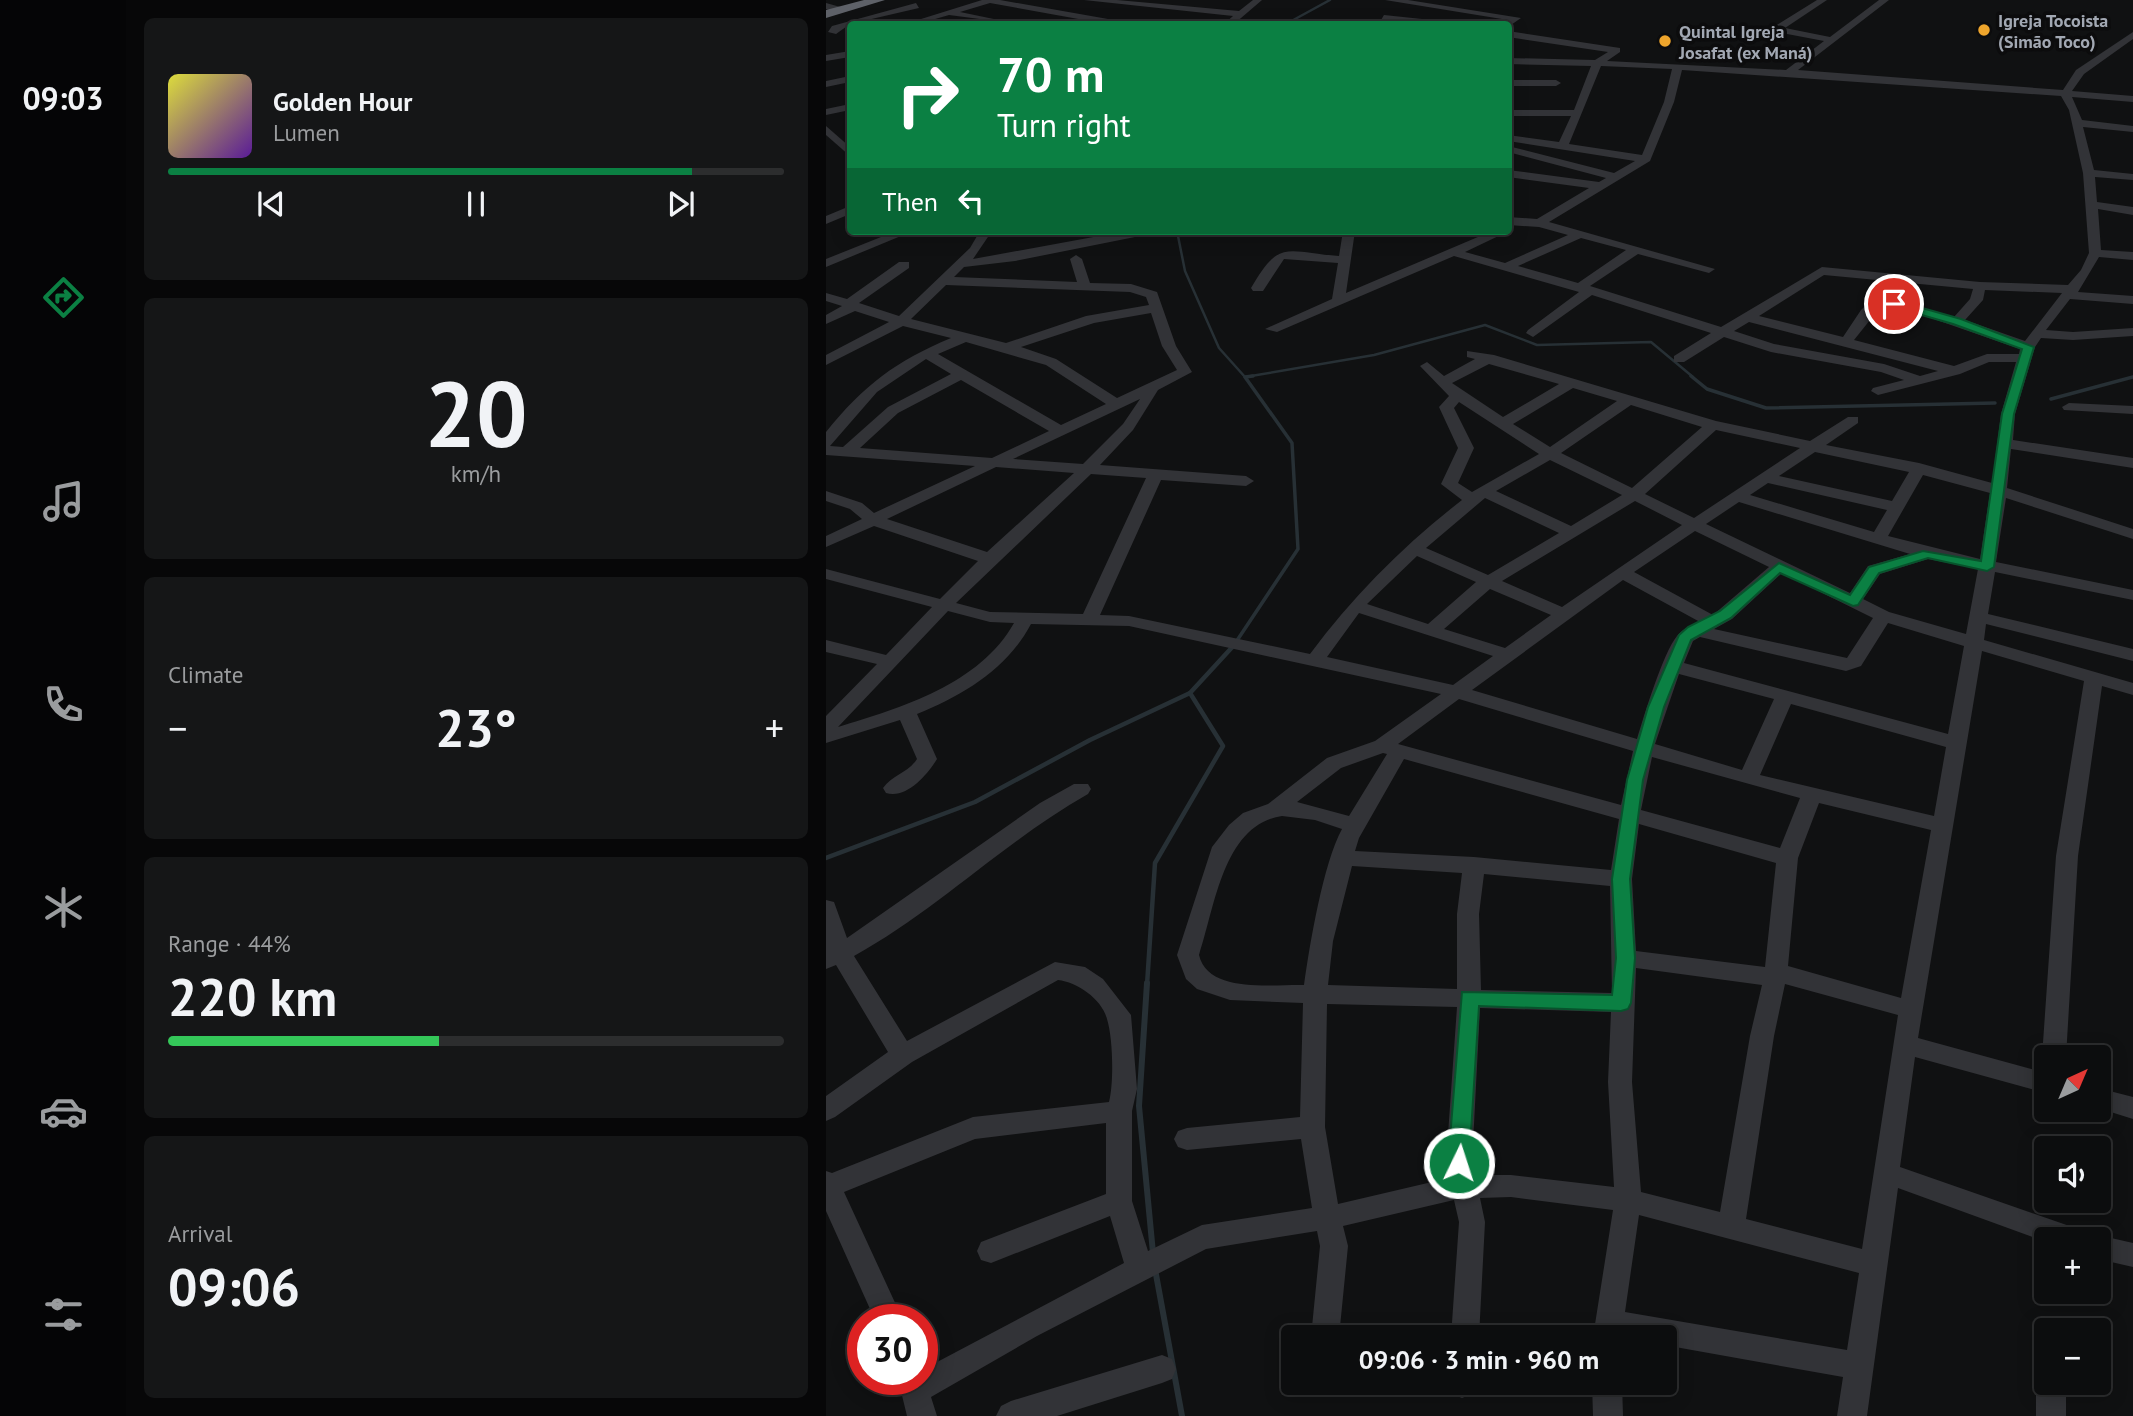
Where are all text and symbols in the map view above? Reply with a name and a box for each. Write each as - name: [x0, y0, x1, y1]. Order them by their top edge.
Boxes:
- place label: Igreja Tocoista (Simão Toco): [1998, 9, 2108, 53]
- place label: Quintal Igreja Josafat (ex Maná): [1678, 20, 1813, 64]
- marker: Igreja Tocoista (Simão Toco): [1976, 22, 1992, 38]
- marker: Quintal Igreja Josafat (ex Maná): [1657, 33, 1673, 49]
- text: 70 m: [997, 42, 1104, 106]
- icon: right: [882, 49, 973, 140]
- text: 09:03: [22, 77, 104, 119]
- text: Golden Hour: [273, 85, 412, 118]
- text: Turn right: [997, 104, 1131, 146]
- text: Lumen: [273, 118, 340, 147]
- icon: left: [952, 182, 990, 220]
- icon: previous: [252, 185, 290, 223]
- icon: pause: [457, 185, 495, 223]
- icon: next: [662, 185, 700, 223]
- text: Then: [882, 185, 938, 218]
- icon: directions: [39, 273, 88, 322]
- pin: [1864, 274, 1924, 334]
- icon: arrive: [1875, 285, 1913, 323]
- text: 20: [424, 354, 528, 472]
- text: km/h: [451, 459, 501, 488]
- icon: music: [39, 477, 88, 526]
- text: Climate: [168, 660, 243, 689]
- icon: phone: [39, 680, 88, 729]
- text: 23°: [435, 694, 517, 761]
- text: −: [168, 703, 187, 752]
- text: +: [765, 703, 784, 752]
- icon: climate: [39, 883, 88, 932]
- text: Range · 44%: [168, 929, 291, 958]
- text: 220 km: [168, 963, 337, 1030]
- north arrow: [2034, 1045, 2110, 1122]
- map controls: [2034, 1045, 2111, 1395]
- icon: car: [39, 1087, 88, 1136]
- position arrow: [1422, 1126, 1496, 1200]
- button: sound: [2034, 1136, 2111, 1213]
- text: Arrival: [168, 1219, 232, 1248]
- button: +: [2034, 1227, 2111, 1304]
- text: 09:06: [168, 1253, 300, 1320]
- icon: filters: [39, 1290, 88, 1339]
- speed limit sign: 30: [847, 1304, 938, 1395]
- button: −: [2034, 1318, 2111, 1395]
- text: 09:06 · 3 min · 960 m: [1359, 1343, 1599, 1376]

